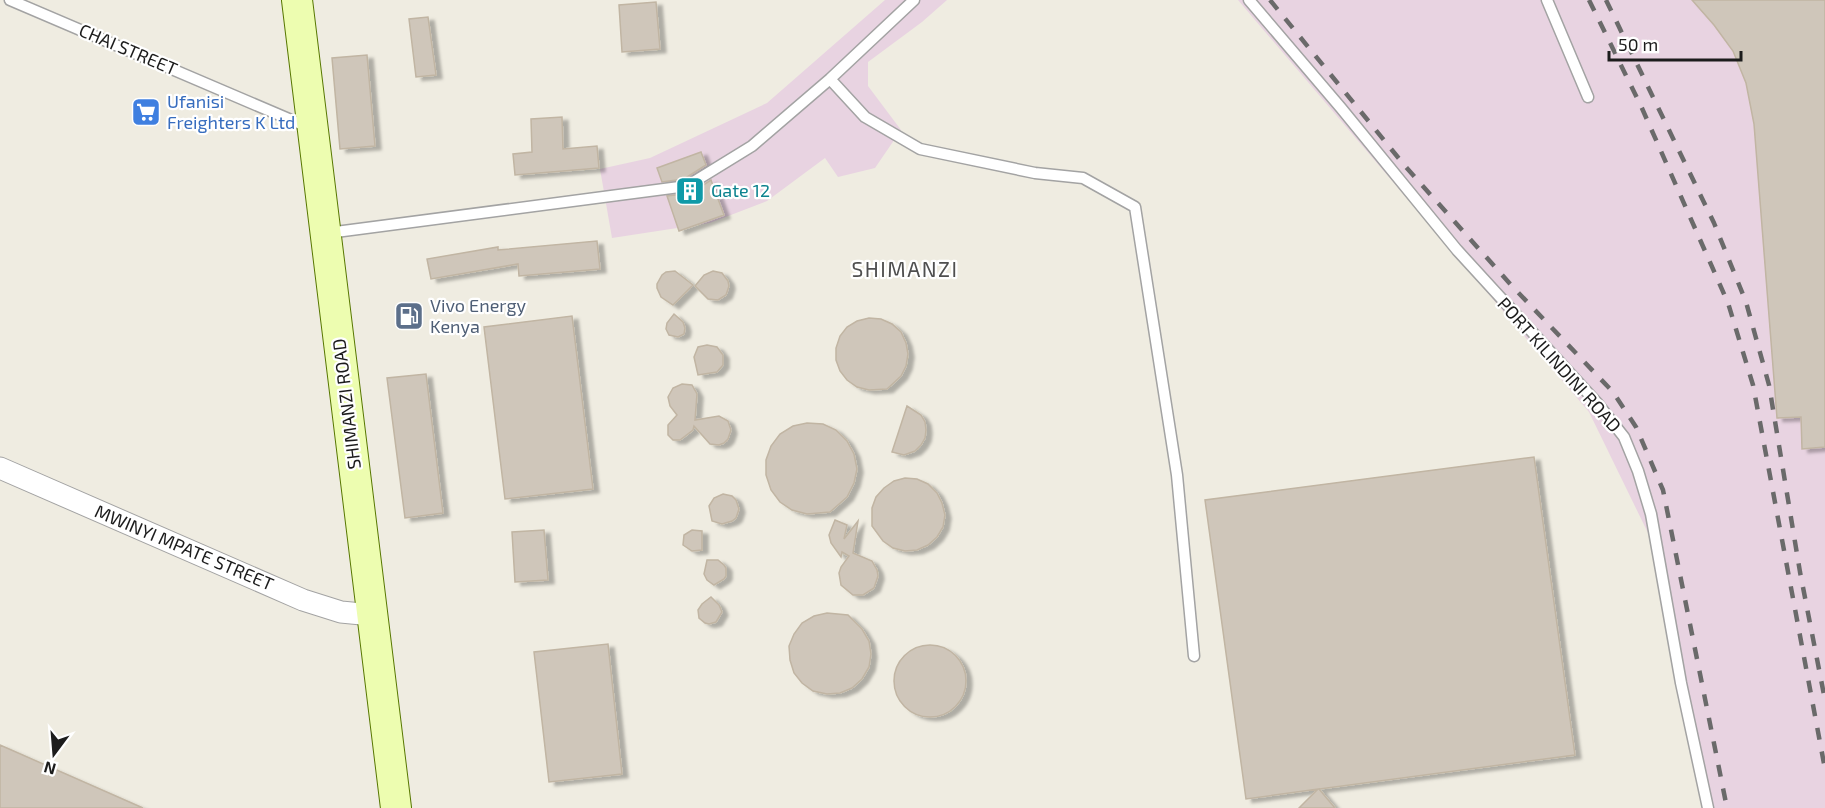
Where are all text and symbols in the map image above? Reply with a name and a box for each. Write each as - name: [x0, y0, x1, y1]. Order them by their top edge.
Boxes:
- street label: CHAI STREET: [76, 19, 181, 80]
- scale bar: [1609, 24, 1741, 62]
- text: 50 m: [1618, 33, 1658, 55]
- place label: Ufanisi Freighters K Ltd: [167, 90, 295, 133]
- supermarket icon: Ufanisi Freighters K Ltd: [130, 96, 162, 128]
- building icon: Gate 12: [674, 175, 706, 207]
- place label: Gate 12: [711, 179, 770, 201]
- district label: SHIMANZI: [852, 256, 958, 281]
- street label: PORT KILINDINI ROAD: [1493, 292, 1626, 436]
- place label: Vivo Energy Kenya: [430, 294, 526, 337]
- fuel station icon: Vivo Energy Kenya: [393, 300, 425, 332]
- street label: SHIMANZI ROAD: [327, 337, 365, 471]
- street label: MWINYI MPATE STREET: [92, 499, 278, 595]
- north arrow: [24, 724, 84, 784]
- text: N: [42, 758, 58, 780]

